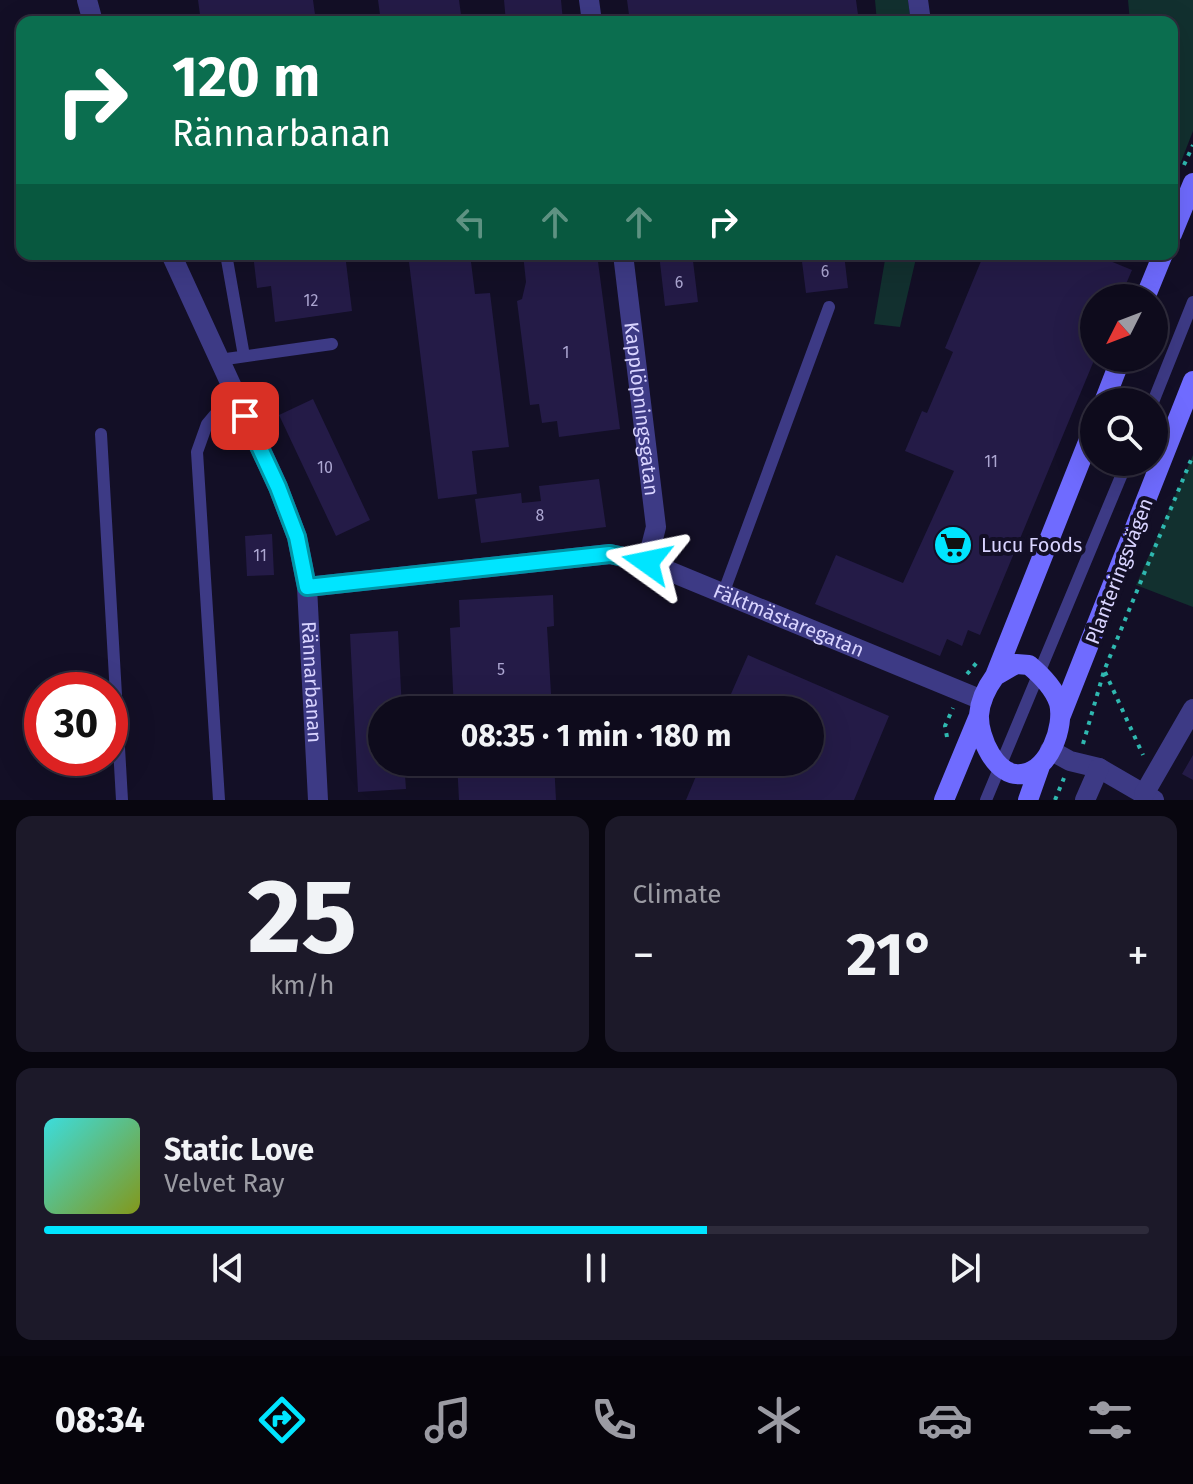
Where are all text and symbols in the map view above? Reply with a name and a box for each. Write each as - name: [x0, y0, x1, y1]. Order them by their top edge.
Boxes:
- text: 120 m: [172, 44, 320, 111]
- icon: right: [40, 48, 144, 152]
- text: Rännarbanan: [172, 112, 391, 156]
- icon: left: [449, 200, 493, 244]
- icon: ahead: [533, 200, 577, 244]
- icon: ahead: [617, 200, 661, 244]
- icon: right: [701, 200, 745, 244]
- house number: 6: [821, 262, 829, 281]
- house number: 6: [675, 273, 683, 292]
- north arrow: [1080, 284, 1168, 372]
- map controls: [1080, 284, 1168, 476]
- house number: 12: [304, 291, 318, 310]
- street label: Kapplöpningsgatan: [619, 321, 664, 497]
- house number: 1: [563, 343, 569, 362]
- pin: [211, 382, 279, 450]
- button: search: [1080, 388, 1168, 476]
- icon: arrive: [223, 394, 267, 438]
- house number: 11: [984, 452, 998, 471]
- house number: 10: [317, 458, 333, 477]
- street label: Planteringsvägen: [1080, 494, 1158, 648]
- house number: 8: [536, 506, 545, 525]
- position arrow: [605, 520, 689, 604]
- supermarket icon: Lucu Foods: [932, 524, 974, 566]
- place label: Lucu Foods: [981, 533, 1082, 557]
- house number: 11: [253, 546, 267, 565]
- street label: Fäktmästaregatan: [710, 579, 868, 662]
- street label: Rännarbanan: [297, 621, 327, 743]
- house number: 5: [497, 660, 505, 679]
- speed limit sign: 30: [24, 672, 128, 776]
- text: 08:35 · 1 min · 180 m: [461, 718, 731, 754]
- text: 25: [247, 855, 357, 980]
- text: Climate: [633, 879, 721, 910]
- text: 21°: [846, 919, 935, 991]
- text: −: [633, 929, 655, 982]
- text: +: [1127, 929, 1149, 982]
- text: km/h: [270, 970, 334, 1001]
- text: Static Love: [164, 1132, 314, 1168]
- text: Velvet Ray: [164, 1168, 284, 1199]
- icon: previous: [206, 1246, 250, 1290]
- icon: pause: [574, 1246, 618, 1290]
- icon: next: [943, 1246, 987, 1290]
- icon: directions: [254, 1392, 310, 1448]
- icon: music: [420, 1392, 476, 1448]
- icon: phone: [586, 1392, 642, 1448]
- icon: climate: [751, 1392, 807, 1448]
- icon: car: [917, 1392, 973, 1448]
- icon: filters: [1082, 1392, 1138, 1448]
- text: 08:34: [55, 1398, 145, 1442]

